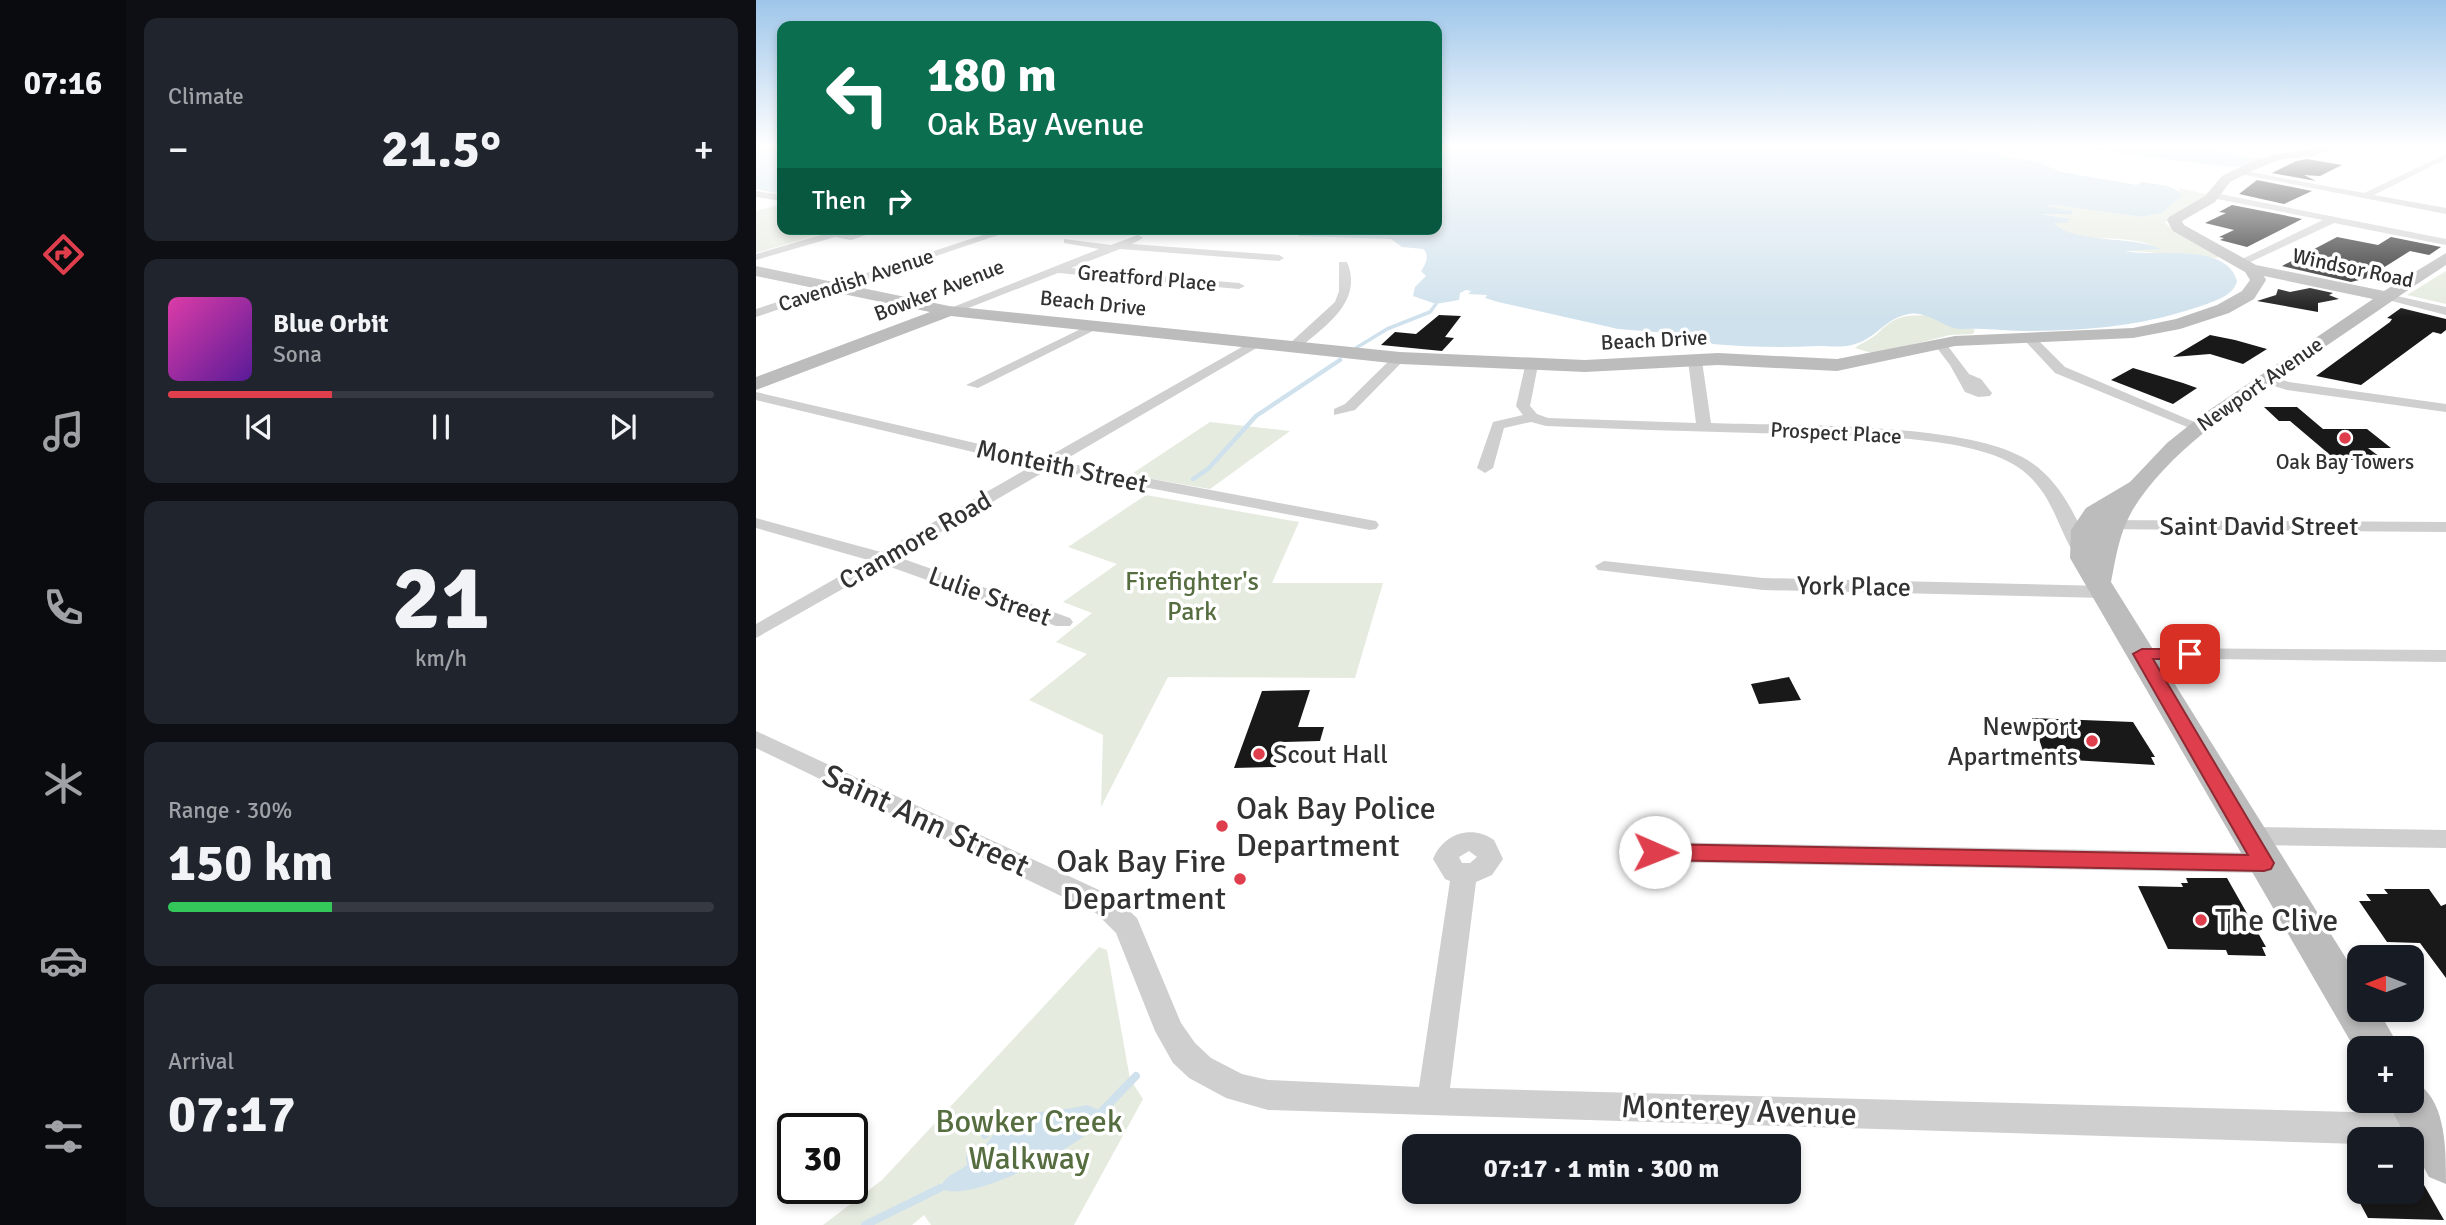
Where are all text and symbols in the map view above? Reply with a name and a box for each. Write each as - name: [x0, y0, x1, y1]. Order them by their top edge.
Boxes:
- text: 180 m: [927, 45, 1057, 105]
- icon: left: [812, 49, 903, 140]
- text: 07:16: [24, 64, 102, 103]
- text: Climate: [168, 82, 244, 111]
- text: Oak Bay Avenue: [927, 105, 1144, 144]
- text: 21.5°: [381, 117, 501, 181]
- text: −: [168, 126, 189, 173]
- text: +: [693, 126, 714, 173]
- icon: right: [880, 182, 918, 220]
- text: Then: [812, 185, 866, 217]
- icon: directions: [39, 230, 88, 279]
- street label: Windsor Road: [2290, 242, 2416, 294]
- street label: Cavendish Avenue: [775, 243, 937, 317]
- street label: Bowker Avenue: [870, 253, 1008, 327]
- street label: Greatford Place: [1076, 259, 1218, 297]
- street label: Beach Drive: [1039, 284, 1147, 322]
- text: Blue Orbit: [273, 308, 389, 340]
- street label: Beach Drive: [1600, 324, 1708, 356]
- street label: Newport Avenue: [2192, 331, 2328, 437]
- text: Sona: [273, 340, 322, 369]
- icon: music: [39, 407, 88, 456]
- icon: previous: [240, 408, 278, 446]
- icon: pause: [422, 408, 460, 446]
- icon: next: [604, 408, 642, 446]
- street label: Prospect Place: [1770, 417, 1902, 449]
- marker: Oak Bay Towers: [2337, 430, 2353, 446]
- street label: Monteith Street: [973, 433, 1150, 501]
- place label: Oak Bay Towers: [2276, 449, 2414, 475]
- street label: Cranmore Road: [834, 484, 997, 597]
- street label: Saint David Street: [2160, 511, 2358, 543]
- text: 21: [392, 542, 490, 655]
- street label: Lulie Street: [924, 560, 1055, 634]
- park label: Firefighter's Park: [1125, 566, 1259, 628]
- street label: York Place: [1797, 570, 1911, 604]
- icon: phone: [39, 583, 88, 632]
- pin: [2160, 624, 2220, 684]
- icon: arrive: [2171, 635, 2209, 673]
- text: km/h: [415, 644, 467, 673]
- place label: Newport Apartments: [1948, 711, 2078, 773]
- marker: Newport Apartments: [2084, 733, 2100, 749]
- place label: Scout Hall: [1273, 739, 1388, 771]
- marker: Scout Hall: [1251, 746, 1267, 762]
- street label: Saint Ann Street: [816, 756, 1035, 885]
- icon: climate: [39, 759, 88, 808]
- place label: Oak Bay Police Department: [1236, 789, 1436, 865]
- text: Range · 30%: [168, 796, 292, 825]
- position arrow: [1618, 815, 1692, 889]
- marker: Oak Bay Police Department: [1214, 818, 1230, 834]
- text: 150 km: [168, 831, 333, 895]
- place label: Oak Bay Fire Department: [1056, 842, 1226, 918]
- marker: Oak Bay Fire Department: [1232, 871, 1248, 887]
- place label: The Clive: [2215, 901, 2338, 940]
- marker: The Clive: [2193, 912, 2209, 928]
- icon: car: [39, 936, 88, 985]
- north arrow: [2347, 945, 2424, 1022]
- map controls: [2347, 945, 2424, 1204]
- button: +: [2347, 1036, 2424, 1113]
- text: Arrival: [168, 1047, 234, 1076]
- text: 07:17: [168, 1082, 296, 1146]
- street label: Monterey Avenue: [1620, 1087, 1857, 1134]
- park label: Bowker Creek Walkway: [935, 1102, 1123, 1178]
- icon: filters: [39, 1112, 88, 1161]
- speed limit sign: 30: [777, 1113, 868, 1204]
- button: −: [2347, 1127, 2424, 1204]
- text: 07:17 · 1 min · 300 m: [1484, 1153, 1719, 1185]

